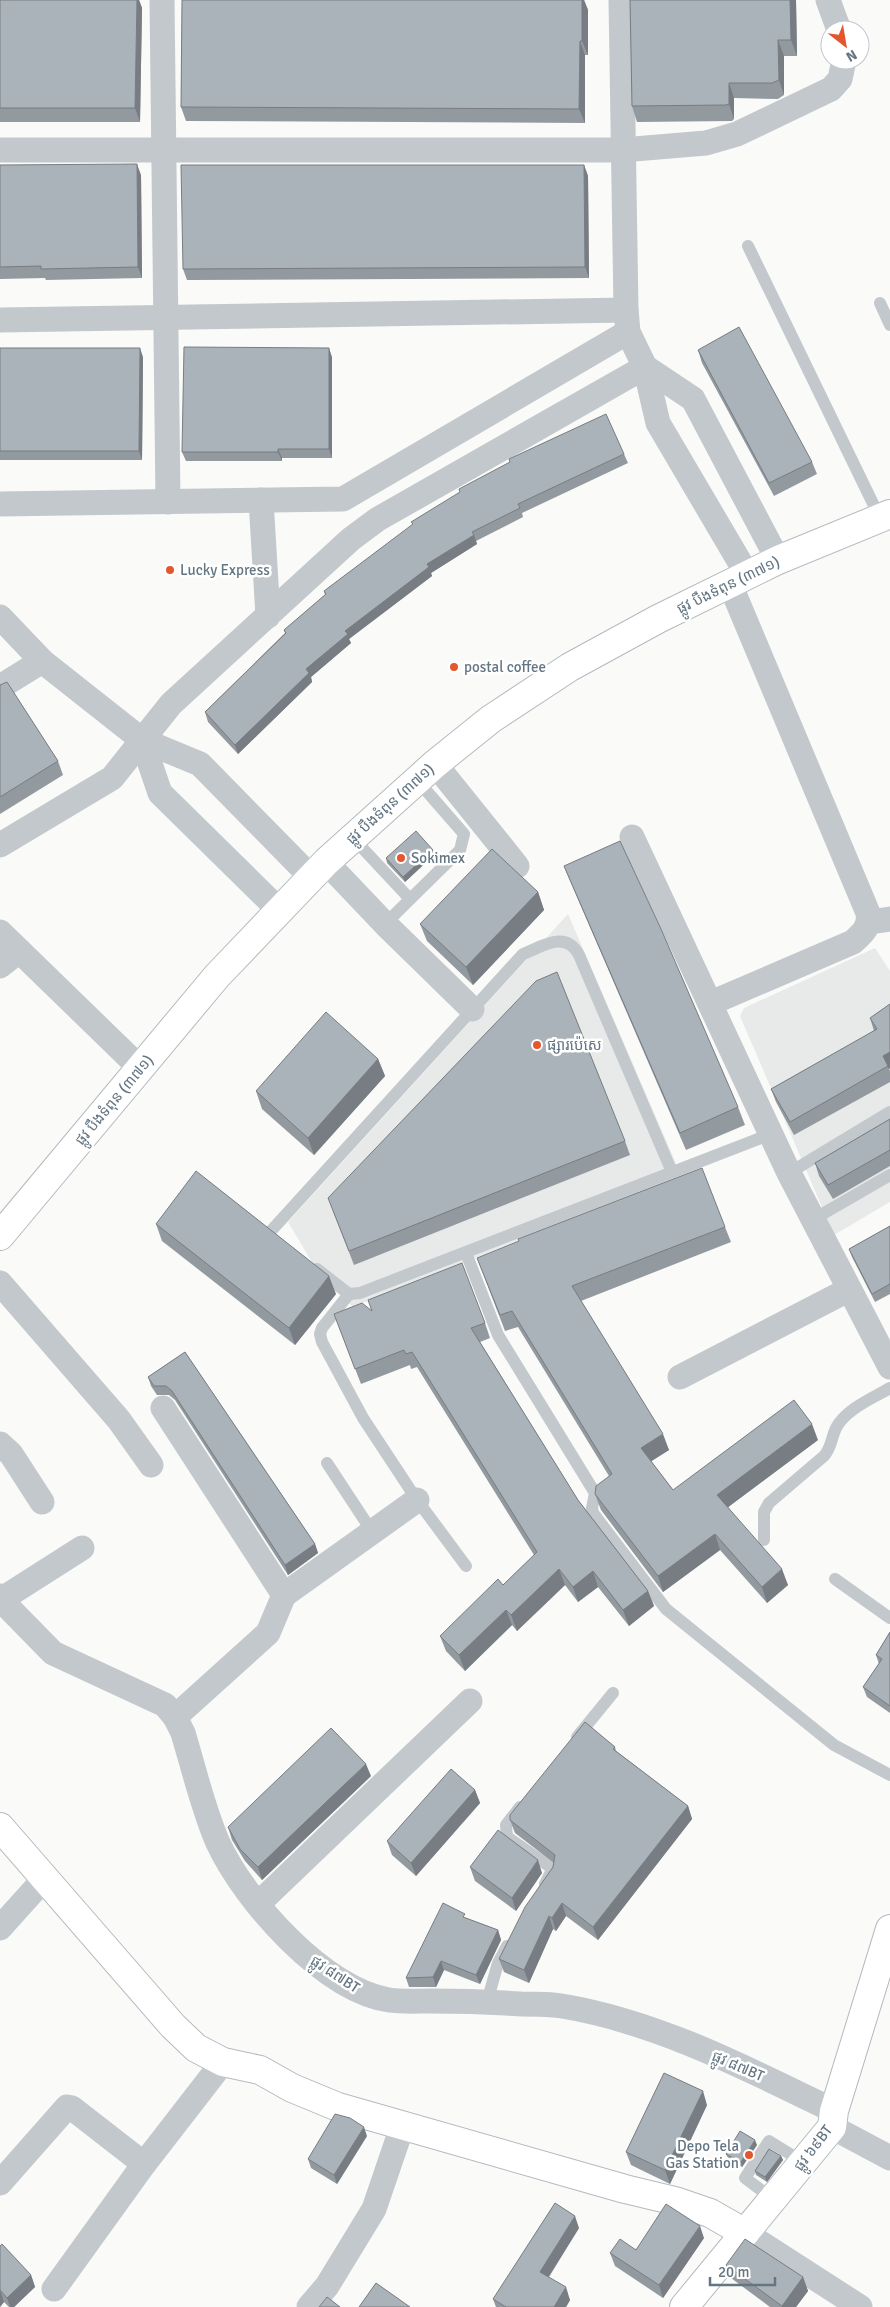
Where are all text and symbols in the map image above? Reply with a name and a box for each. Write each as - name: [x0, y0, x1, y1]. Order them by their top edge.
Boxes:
- north arrow: [820, 20, 870, 70]
- text: N: [843, 46, 860, 66]
- street label: ផ្លូវ បឹងទំពុន (៣៧១): [674, 552, 784, 622]
- place label: Lucky Express: [180, 561, 270, 579]
- marker: Lucky Express: [164, 564, 176, 576]
- place label: postal coffee: [464, 658, 546, 676]
- marker: postal coffee: [448, 661, 460, 673]
- street label: ផ្លូវ បឹងទំពុន (៣៧១): [342, 760, 441, 852]
- place label: Sokimex: [411, 849, 465, 867]
- marker: Sokimex: [395, 852, 407, 864]
- place label: ផ្សារប៉េសេ: [547, 1036, 602, 1054]
- marker: ផ្សារប៉េសេ: [531, 1039, 543, 1051]
- street label: ផ្លូវ បឹងទំពុន (៣៧១): [71, 1051, 160, 1152]
- street label: ផ្លូវ ៨៧BT: [305, 1951, 364, 2001]
- street label: ផ្លូវ ៨៧BT: [707, 2047, 767, 2089]
- street label: ផ្លូវ ៦៩BT: [790, 2121, 840, 2177]
- place label: Depo Tela Gas Station: [665, 2137, 739, 2172]
- marker: Depo Tela Gas Station: [743, 2149, 755, 2161]
- scale bar: [710, 2254, 775, 2286]
- text: 20 m: [718, 2263, 749, 2281]

